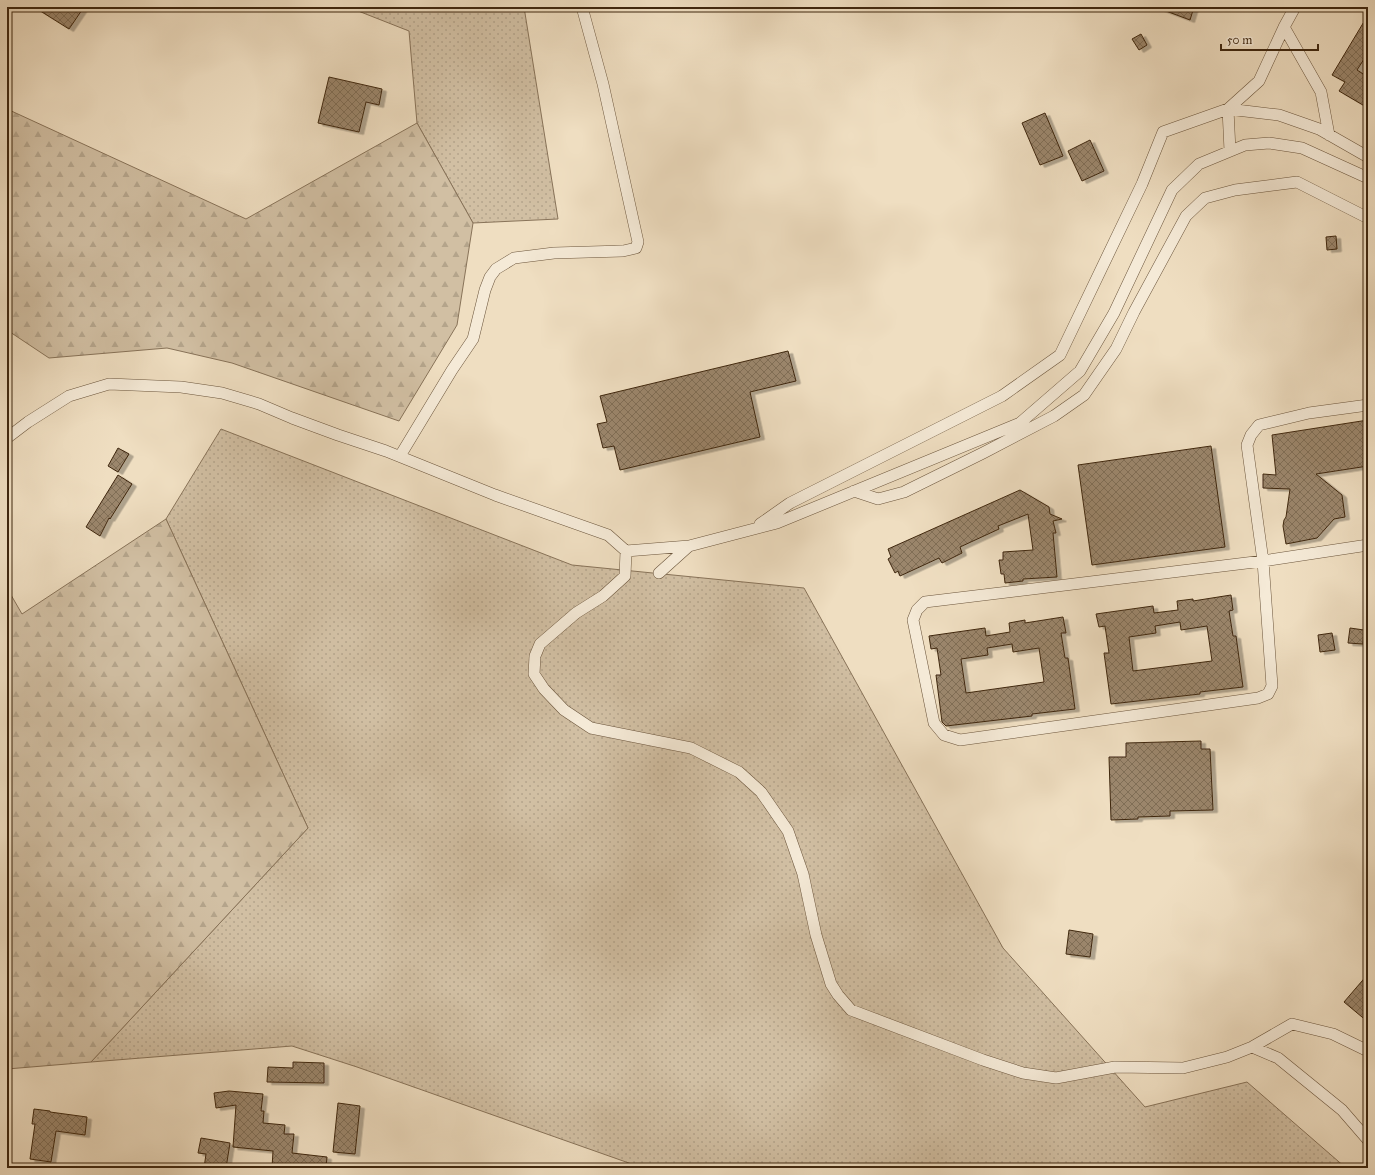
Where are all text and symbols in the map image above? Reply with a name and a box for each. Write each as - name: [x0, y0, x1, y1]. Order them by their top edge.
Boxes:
- scale bar: [1221, 26, 1318, 52]
- text: 50 m: [1227, 33, 1252, 47]

